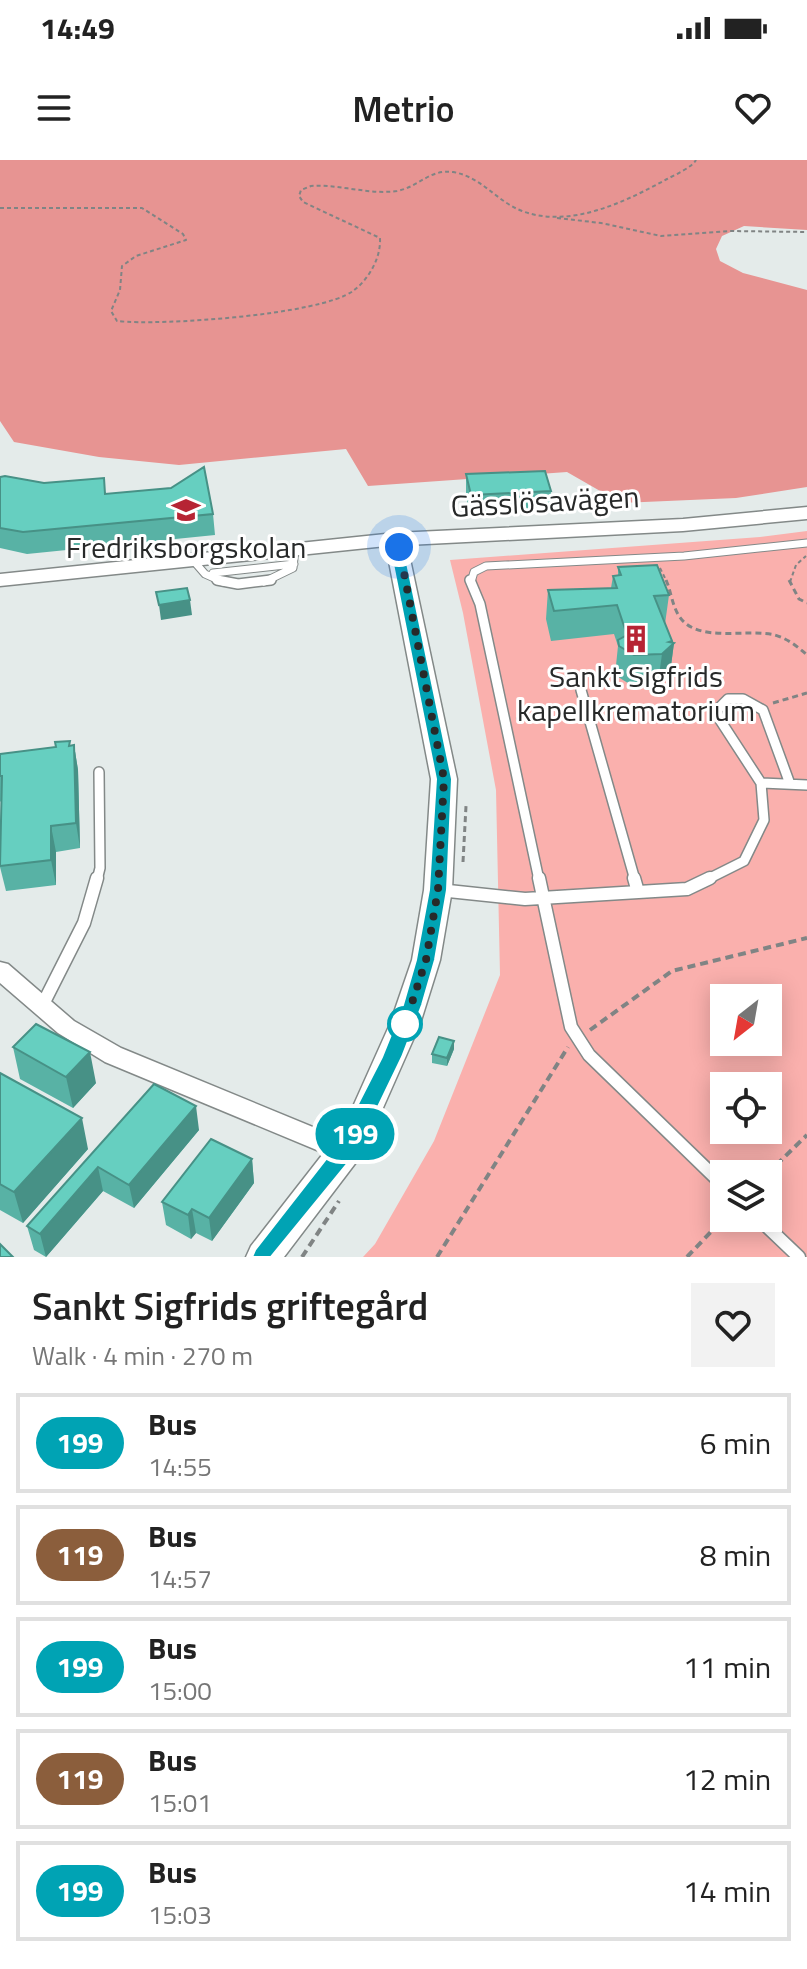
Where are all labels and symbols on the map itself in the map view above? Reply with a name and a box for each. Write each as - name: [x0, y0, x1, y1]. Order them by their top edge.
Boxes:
- street label: Gässlösavägen: [449, 473, 641, 529]
- school or university icon: Fredriksborgskolan: [171, 495, 201, 525]
- place label: Fredriksborgskolan: [66, 524, 306, 570]
- your location: [379, 527, 419, 567]
- building icon: Sankt Sigfrids kapellkrematorium: [621, 624, 651, 654]
- place label: Sankt Sigfrids kapellkrematorium: [517, 653, 755, 733]
- north arrow: [710, 984, 782, 1056]
- unlabelled marker: [388, 1007, 422, 1041]
- line badge: 199: [309, 1108, 401, 1160]

